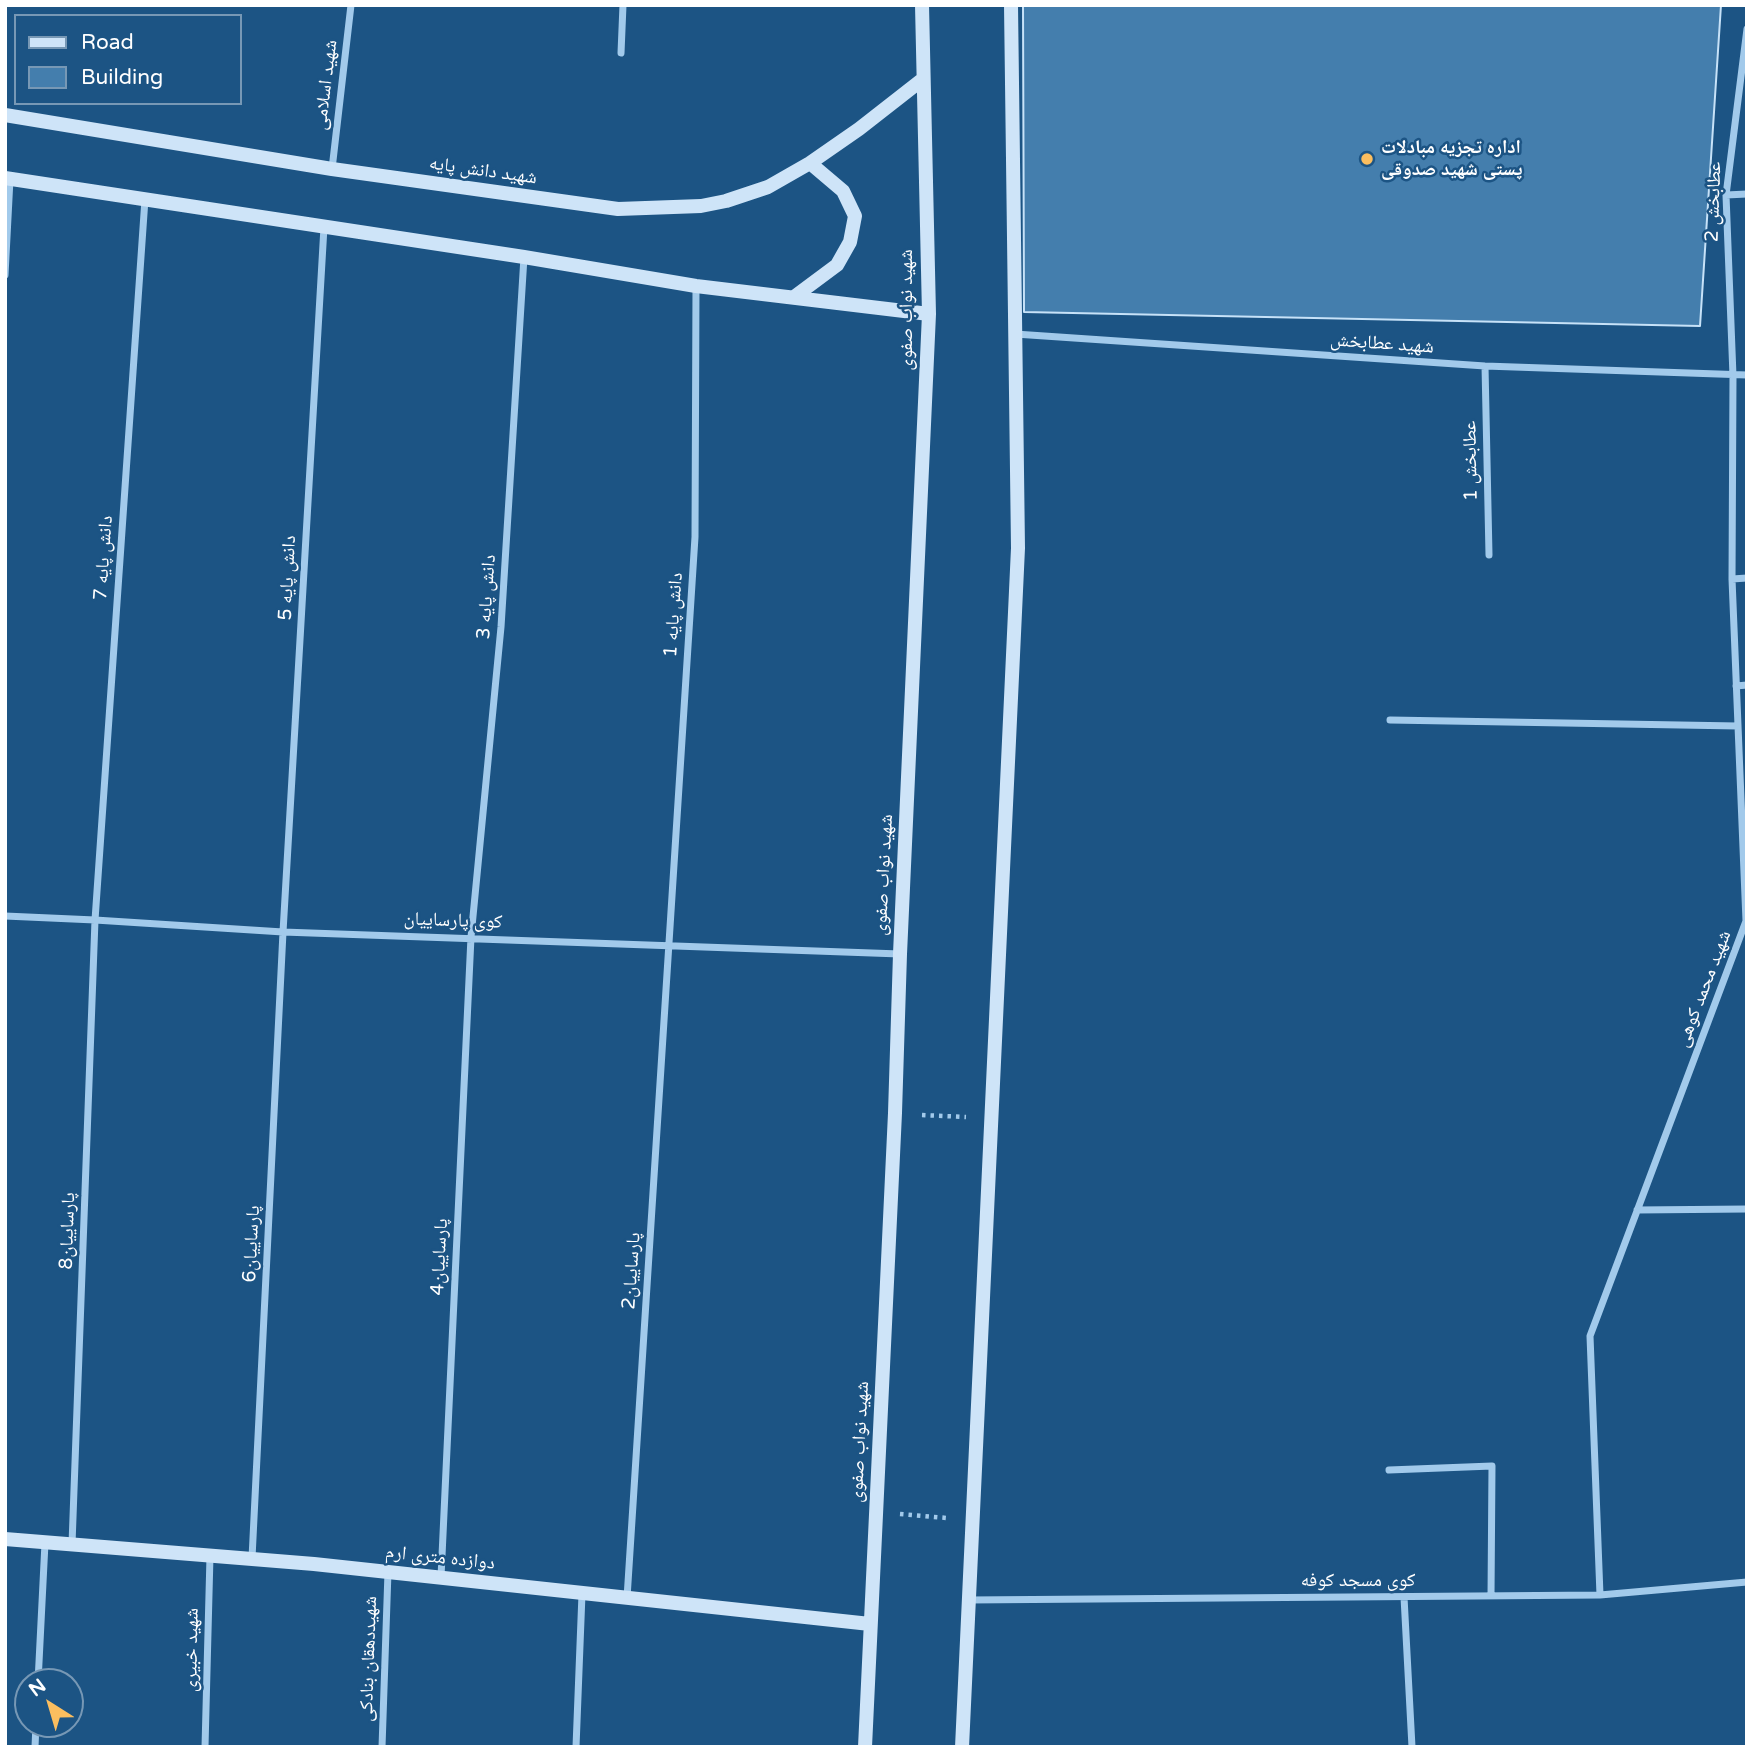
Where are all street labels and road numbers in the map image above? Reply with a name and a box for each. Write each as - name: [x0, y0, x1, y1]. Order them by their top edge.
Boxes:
- street label: شهید اسلامی: [309, 39, 343, 131]
- street label: شهید دانش پایه: [428, 152, 538, 190]
- street label: عطابخش 2: [1701, 161, 1727, 243]
- street label: شهید نواب صفوی: [896, 249, 918, 371]
- street label: شهید عطابخش: [1329, 329, 1435, 359]
- street label: عطابخش 1: [1459, 421, 1483, 501]
- street label: دانش پایه 7: [90, 515, 118, 601]
- street label: دانش پایه 5: [274, 535, 302, 621]
- street label: دانش پایه 3: [473, 554, 501, 640]
- street label: دانش پایه 1: [660, 572, 688, 658]
- street label: شهید نواب صفوی: [869, 814, 899, 936]
- street label: کوی پارساییان: [403, 908, 503, 934]
- street label: شهید محمد کوهی: [1671, 927, 1737, 1051]
- street label: پارساییان8: [55, 1192, 81, 1270]
- street label: پارساییان6: [239, 1205, 265, 1283]
- street label: پارساییان4: [427, 1218, 453, 1296]
- street label: پارساییان2: [618, 1232, 646, 1310]
- street label: شهید نواب صفوی: [845, 1381, 875, 1503]
- street label: دوازده متری ارم: [384, 1541, 496, 1575]
- street label: کوی مسجد کوفه: [1301, 1570, 1415, 1592]
- street label: شهیددهقان بنادکی: [355, 1596, 383, 1722]
- street label: شهید خبیری: [180, 1608, 204, 1692]

